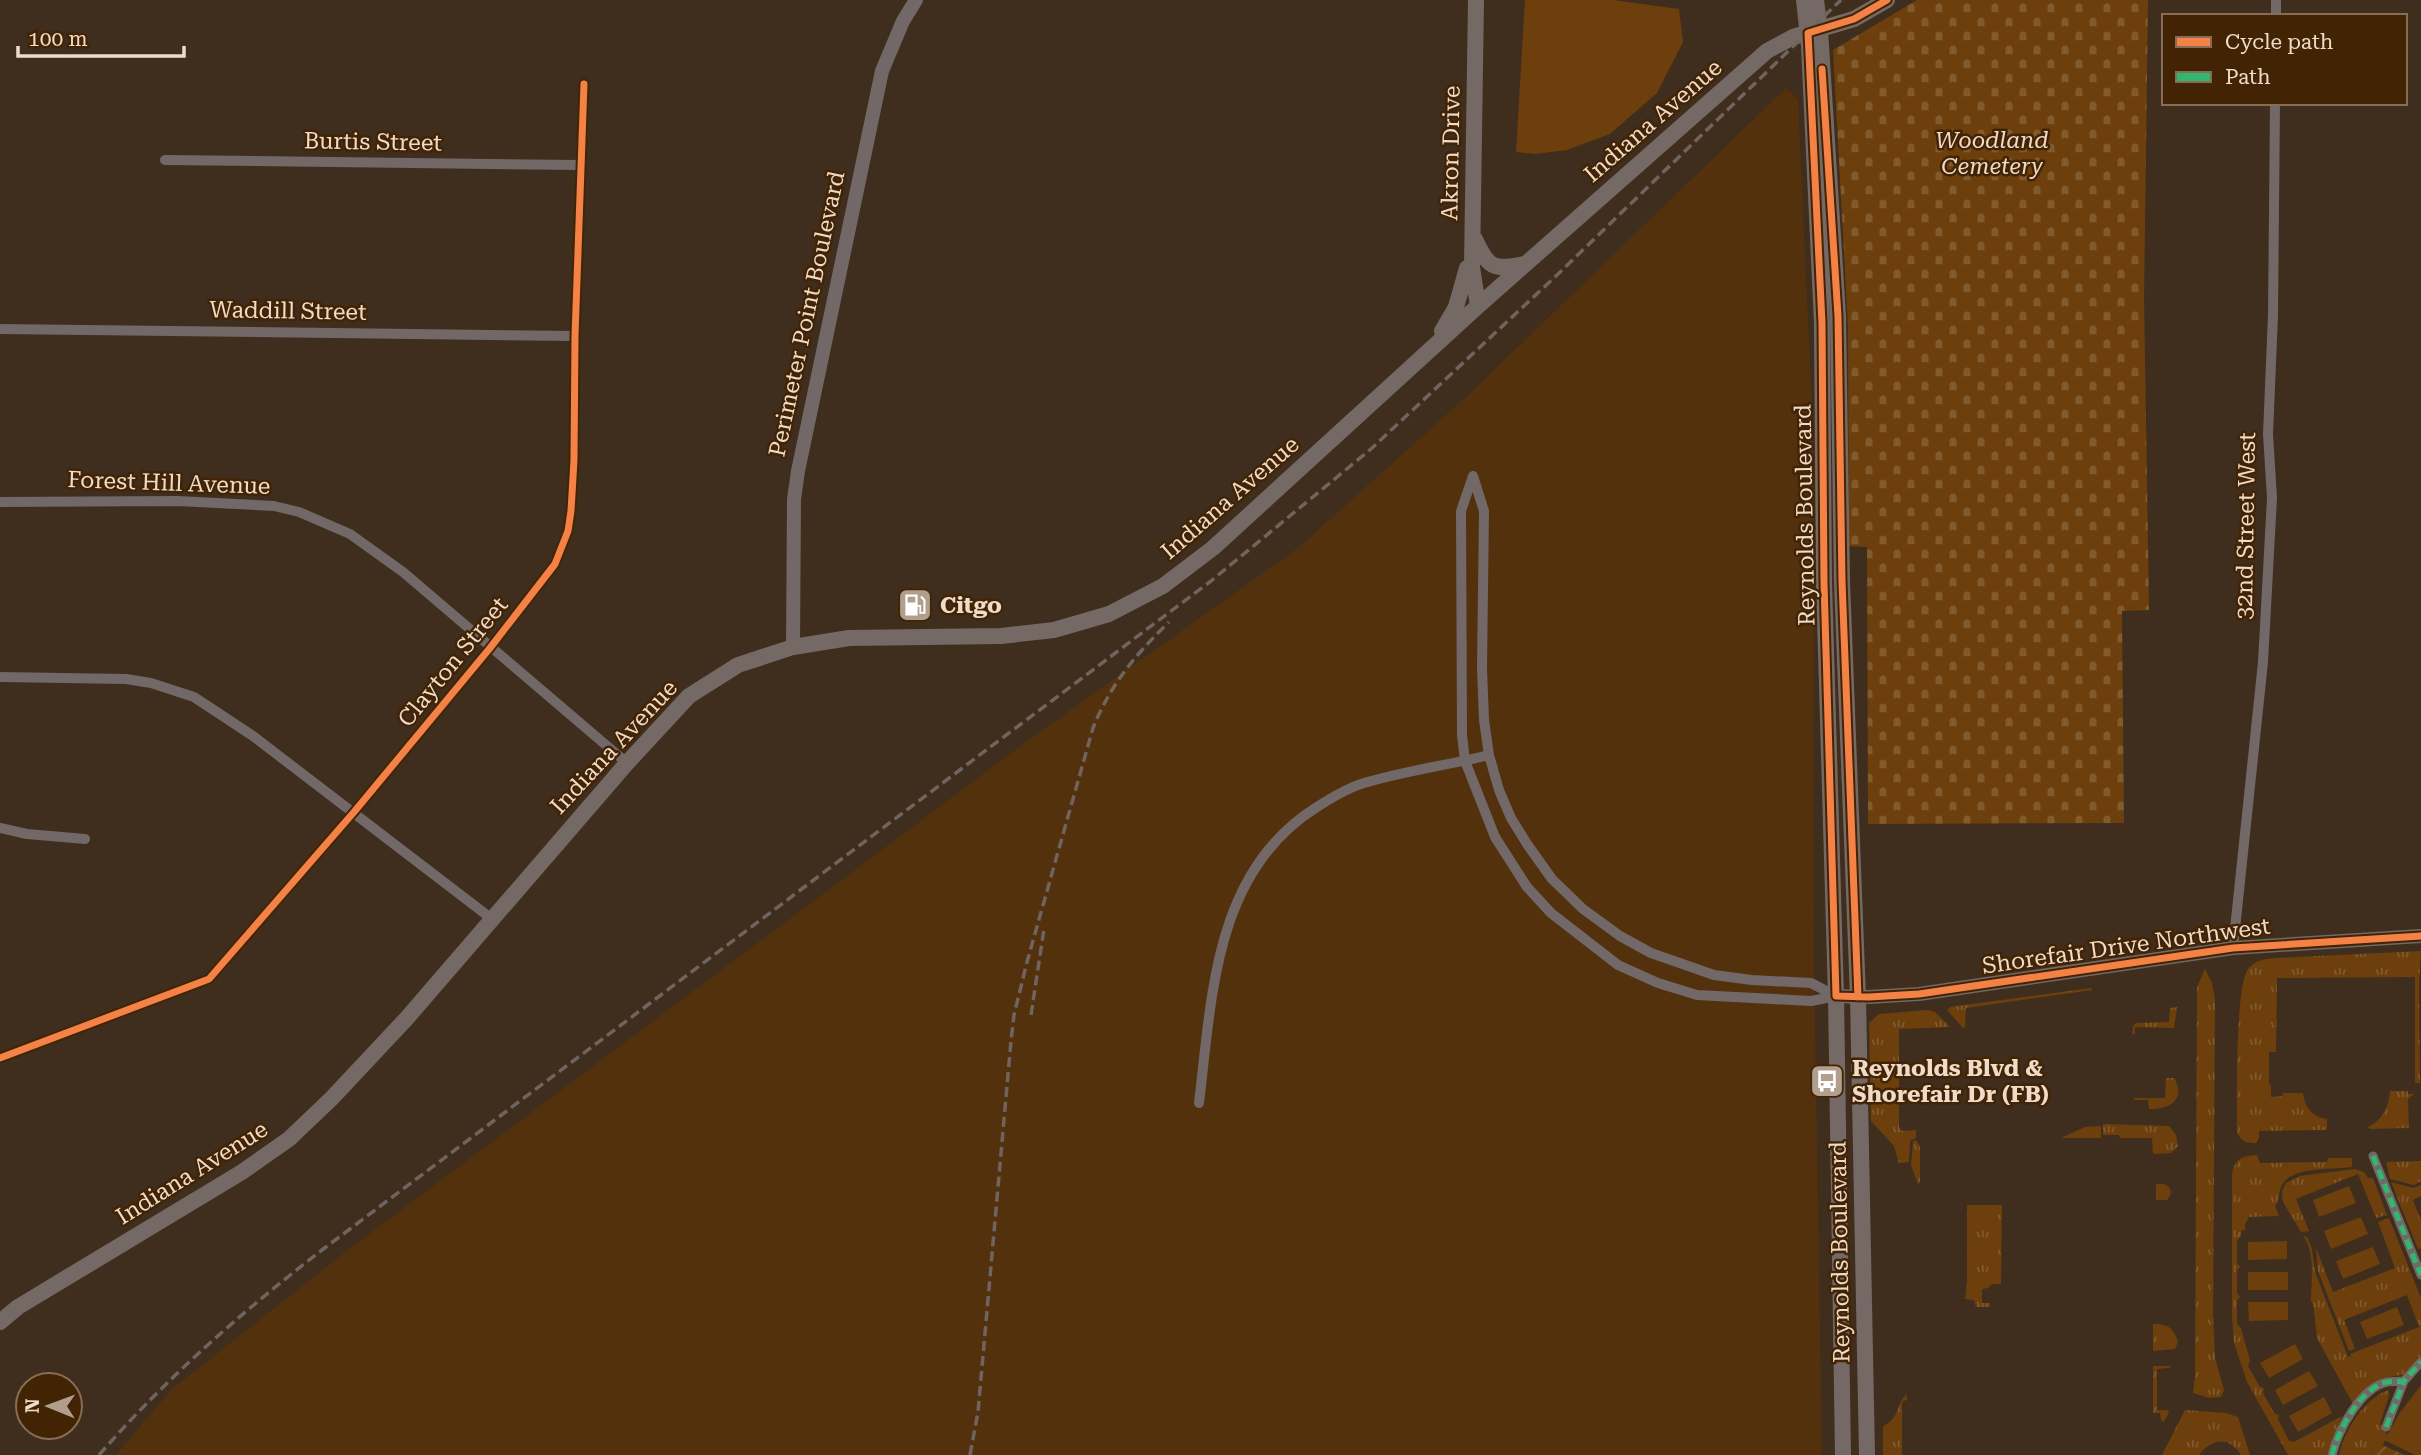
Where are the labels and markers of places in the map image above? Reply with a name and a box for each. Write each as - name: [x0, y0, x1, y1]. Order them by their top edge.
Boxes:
- fuel station icon: Citgo: [896, 586, 934, 624]
- place label: Citgo: [940, 592, 1002, 619]
- place label: Reynolds Blvd & Shorefair Dr (FB): [1852, 1055, 2049, 1108]
- bus stop icon: Reynolds Blvd & Shorefair Dr (FB): [1808, 1062, 1846, 1100]

